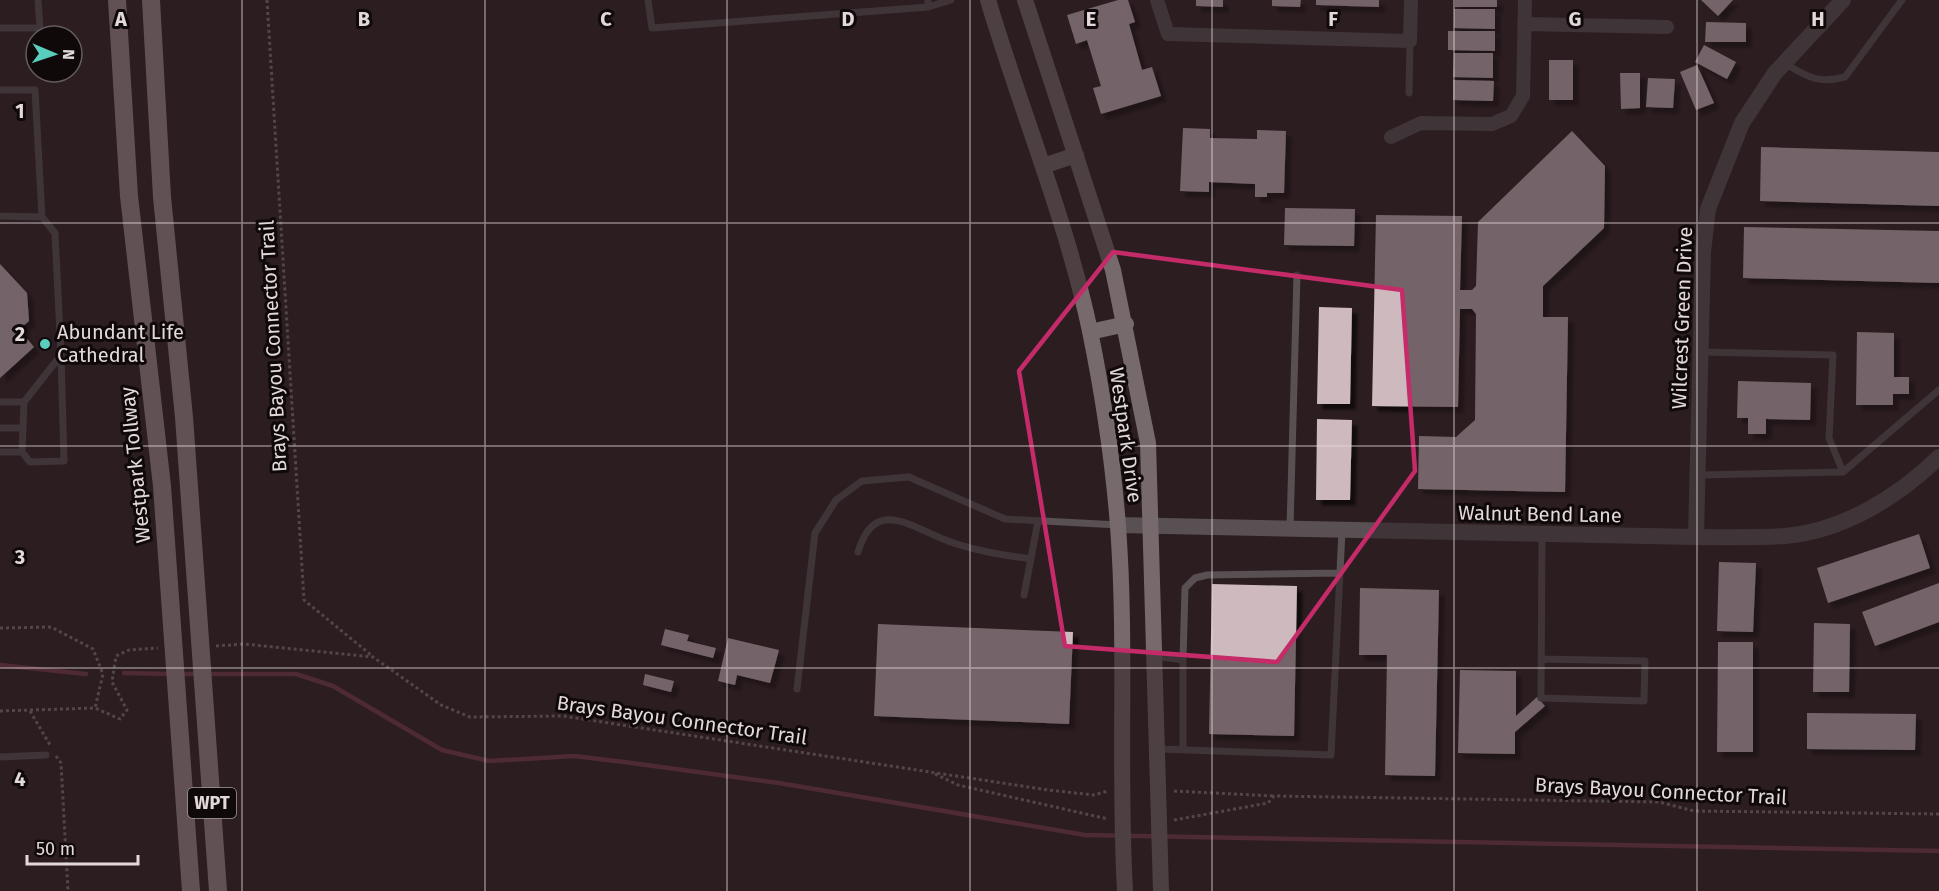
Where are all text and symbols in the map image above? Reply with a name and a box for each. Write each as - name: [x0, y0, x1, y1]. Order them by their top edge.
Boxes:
- text: A: [114, 7, 128, 31]
- text: B: [358, 7, 370, 31]
- text: C: [600, 7, 612, 31]
- text: D: [841, 7, 855, 31]
- text: E: [1086, 7, 1096, 31]
- text: F: [1328, 7, 1338, 31]
- text: G: [1569, 7, 1581, 31]
- text: H: [1811, 7, 1825, 31]
- north arrow: [24, 24, 84, 84]
- text: N: [59, 49, 78, 60]
- text: 1: [15, 99, 25, 123]
- street label: Brays Bayou Connector Trail: [254, 219, 292, 473]
- street label: Wilcrest Green Drive: [1667, 226, 1697, 410]
- place label: Abundant Life Cathedral: [57, 320, 184, 367]
- text: 2: [15, 322, 25, 346]
- marker: Abundant Life Cathedral: [38, 337, 52, 351]
- street label: Westpark Drive: [1105, 366, 1147, 504]
- street label: Westpark Tollway: [115, 386, 155, 544]
- street label: Walnut Bend Lane: [1458, 501, 1622, 527]
- text: 3: [14, 545, 25, 569]
- street label: Brays Bayou Connector Trail: [555, 691, 809, 749]
- text: 4: [14, 767, 26, 791]
- street label: Brays Bayou Connector Trail: [1534, 772, 1788, 810]
- road number: WPT: [188, 788, 236, 818]
- scale bar: [27, 828, 138, 866]
- text: 50 m: [36, 838, 75, 860]

